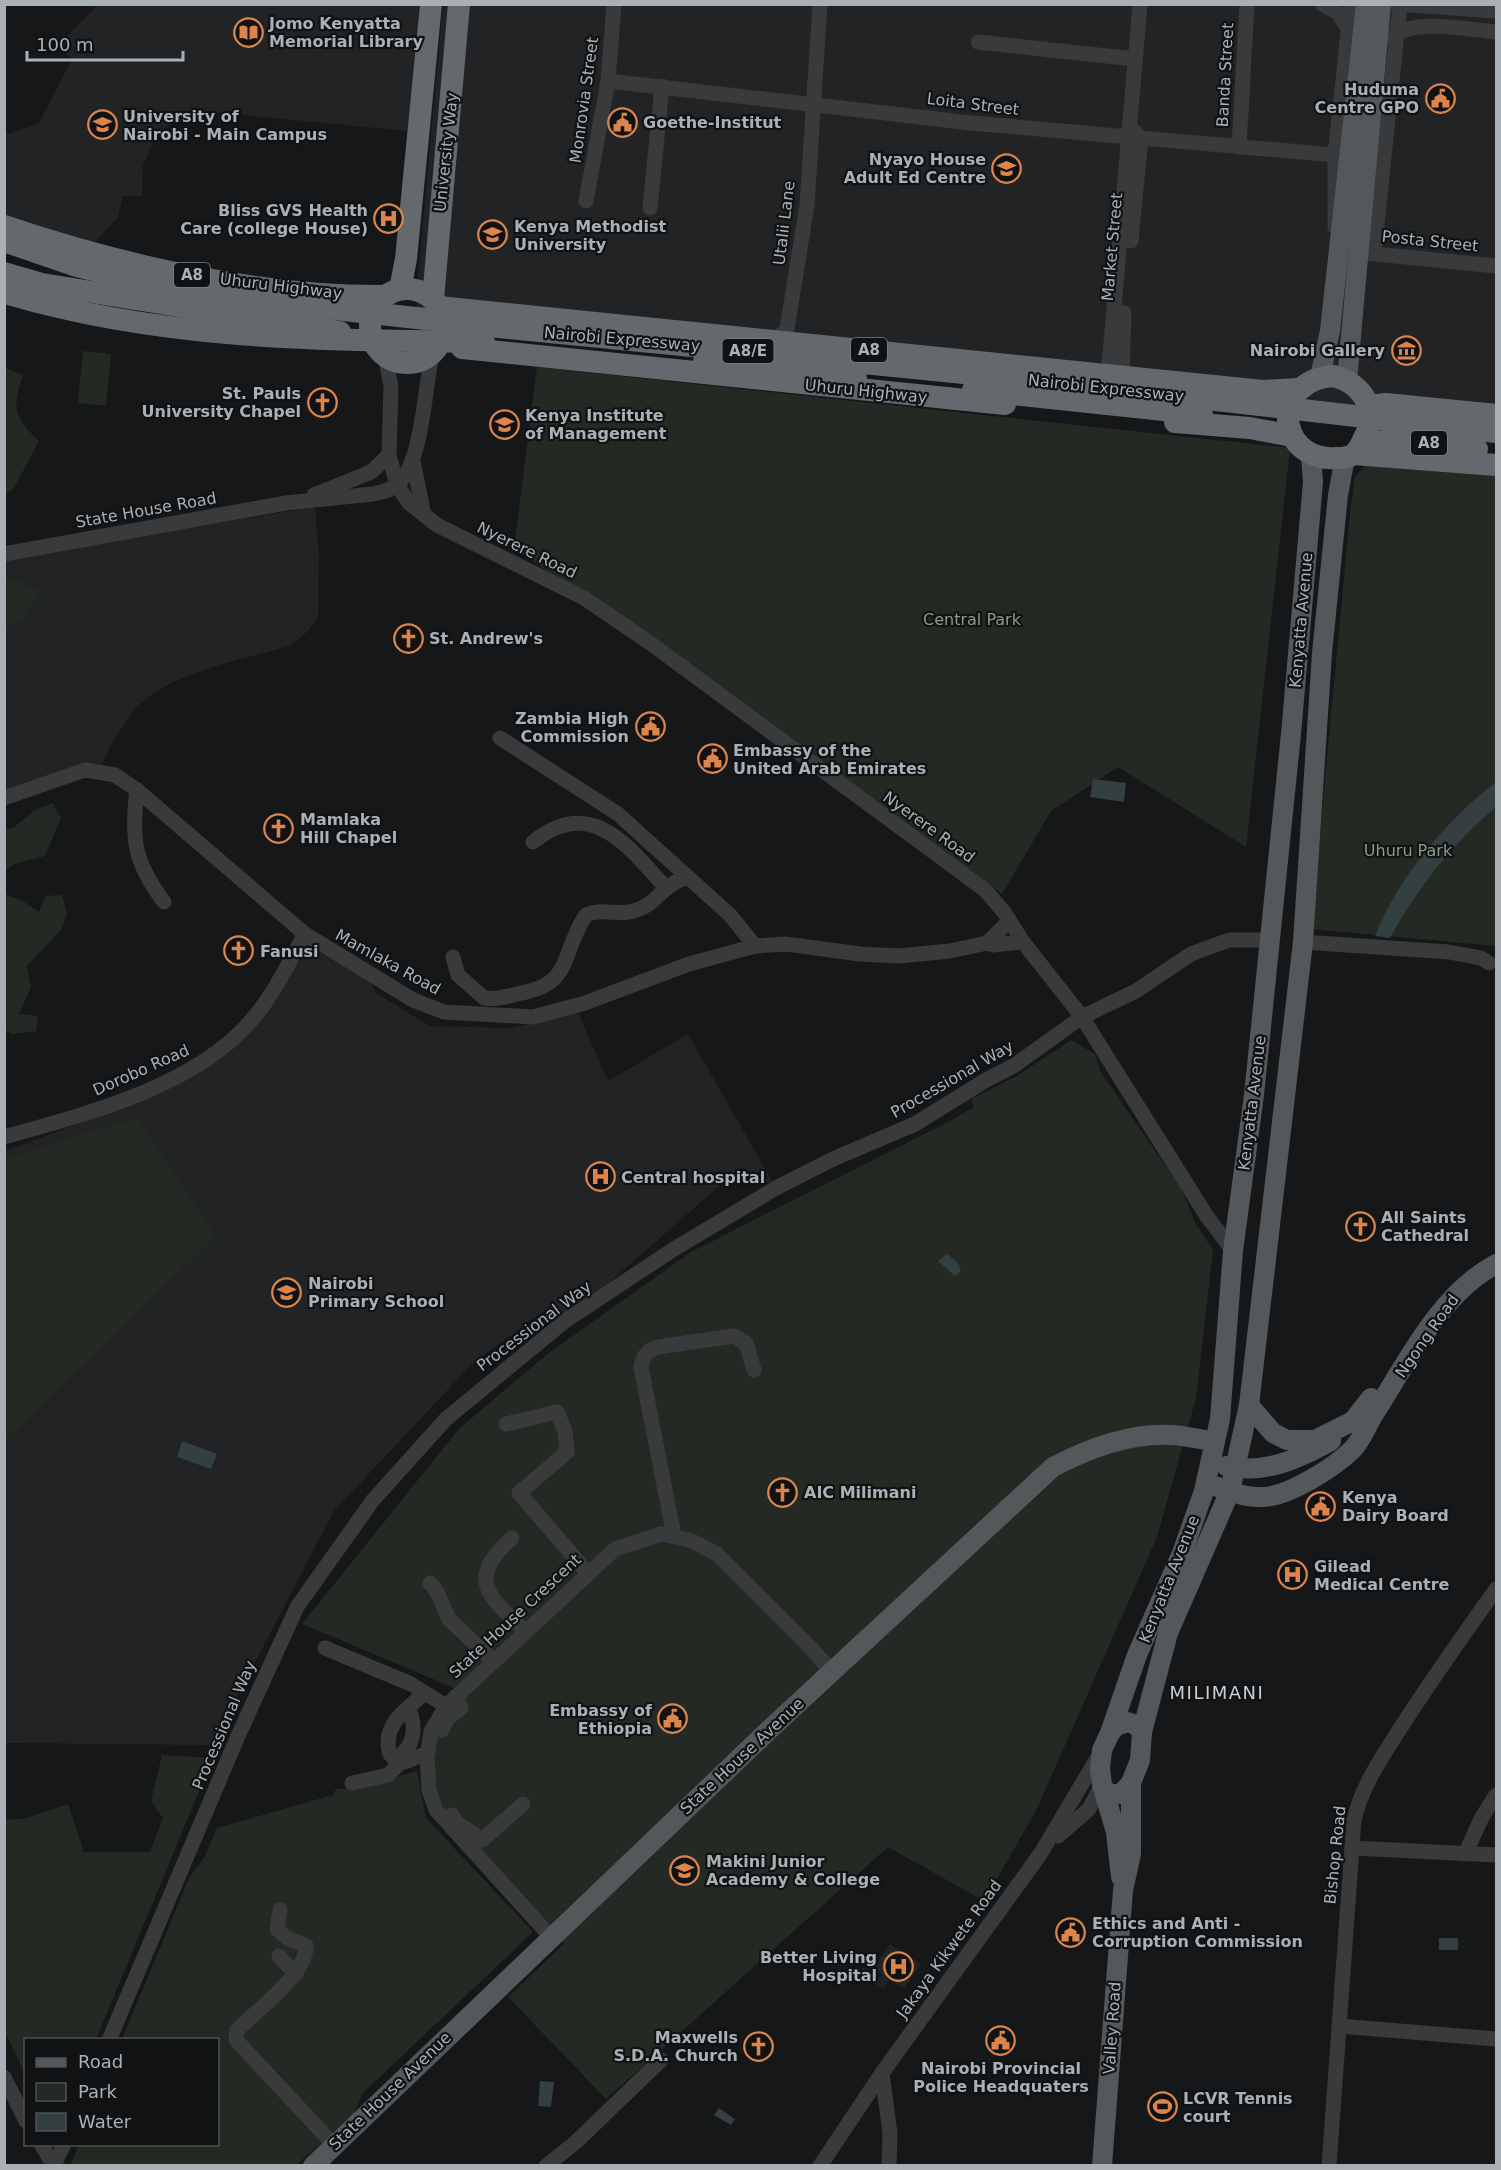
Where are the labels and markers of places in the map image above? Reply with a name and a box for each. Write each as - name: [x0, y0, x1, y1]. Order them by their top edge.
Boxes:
- place label: Jomo Kenyatta Memorial Library: [268, 14, 423, 51]
- library icon: Jomo Kenyatta Memorial Library: [232, 16, 264, 48]
- place label: Huduma Centre GPO: [1315, 80, 1419, 117]
- public building icon: Huduma Centre GPO: [1424, 82, 1456, 114]
- public building icon: Goethe-Institut: [606, 106, 638, 138]
- place label: University of Nairobi - Main Campus: [123, 107, 327, 144]
- school or university icon: University of Nairobi - Main Campus: [86, 109, 118, 141]
- place label: Goethe-Institut: [643, 113, 782, 132]
- place label: Nyayo House Adult Ed Centre: [844, 150, 986, 187]
- school or university icon: Nyayo House Adult Ed Centre: [991, 152, 1023, 184]
- place label: Bliss GVS Health Care (college House): [180, 201, 368, 238]
- hospital icon: Bliss GVS Health Care (college House): [373, 203, 405, 235]
- place label: Kenya Methodist University: [514, 217, 666, 254]
- school or university icon: Kenya Methodist University: [477, 219, 509, 251]
- museum icon: Nairobi Gallery: [1390, 334, 1422, 366]
- place label: Nairobi Gallery: [1250, 341, 1386, 360]
- place label: St. Pauls University Chapel: [142, 384, 301, 421]
- church icon: St. Pauls University Chapel: [306, 386, 338, 418]
- place label: Kenya Institute of Management: [525, 406, 667, 443]
- school or university icon: Kenya Institute of Management: [488, 408, 520, 440]
- church icon: St. Andrew's: [392, 622, 424, 654]
- place label: St. Andrew's: [429, 629, 543, 648]
- place label: Zambia High Commission: [515, 709, 629, 746]
- public building icon: Zambia High Commission: [634, 711, 666, 743]
- place label: Embassy of the United Arab Emirates: [733, 741, 926, 778]
- public building icon: Embassy of the United Arab Emirates: [696, 743, 728, 775]
- place label: Mamlaka Hill Chapel: [300, 810, 397, 847]
- church icon: Mamlaka Hill Chapel: [263, 812, 295, 844]
- church icon: Fanusi: [223, 935, 255, 967]
- place label: Fanusi: [260, 942, 319, 961]
- hospital icon: Central hospital: [584, 1161, 616, 1193]
- place label: Central hospital: [621, 1168, 765, 1187]
- place label: All Saints Cathedral: [1381, 1208, 1469, 1245]
- church icon: All Saints Cathedral: [1344, 1210, 1376, 1242]
- place label: Nairobi Primary School: [308, 1274, 444, 1311]
- school or university icon: Nairobi Primary School: [271, 1276, 303, 1308]
- church icon: AIC Milimani: [767, 1476, 799, 1508]
- place label: AIC Milimani: [804, 1483, 916, 1502]
- place label: Kenya Dairy Board: [1342, 1488, 1449, 1525]
- public building icon: Kenya Dairy Board: [1305, 1490, 1337, 1522]
- place label: Gilead Medical Centre: [1314, 1557, 1450, 1594]
- hospital icon: Gilead Medical Centre: [1277, 1559, 1309, 1591]
- place label: Embassy of Ethiopia: [549, 1701, 653, 1738]
- public building icon: Embassy of Ethiopia: [657, 1703, 689, 1735]
- place label: Makini Junior Academy & College: [706, 1852, 880, 1889]
- school or university icon: Makini Junior Academy & College: [669, 1854, 701, 1886]
- place label: Ethics and Anti - Corruption Commission: [1092, 1914, 1303, 1951]
- public building icon: Ethics and Anti - Corruption Commission: [1055, 1916, 1087, 1948]
- place label: Better Living Hospital: [760, 1948, 877, 1985]
- hospital icon: Better Living Hospital: [882, 1950, 914, 1982]
- public building icon: Nairobi Provincial Police Headquaters: [985, 2024, 1017, 2056]
- place label: Maxwells S.D.A. Church: [613, 2028, 738, 2065]
- church icon: Maxwells S.D.A. Church: [743, 2030, 775, 2062]
- place label: Nairobi Provincial Police Headquaters: [913, 2059, 1089, 2096]
- place label: LCVR Tennis court: [1183, 2089, 1293, 2126]
- sports icon: LCVR Tennis court: [1146, 2091, 1178, 2123]

